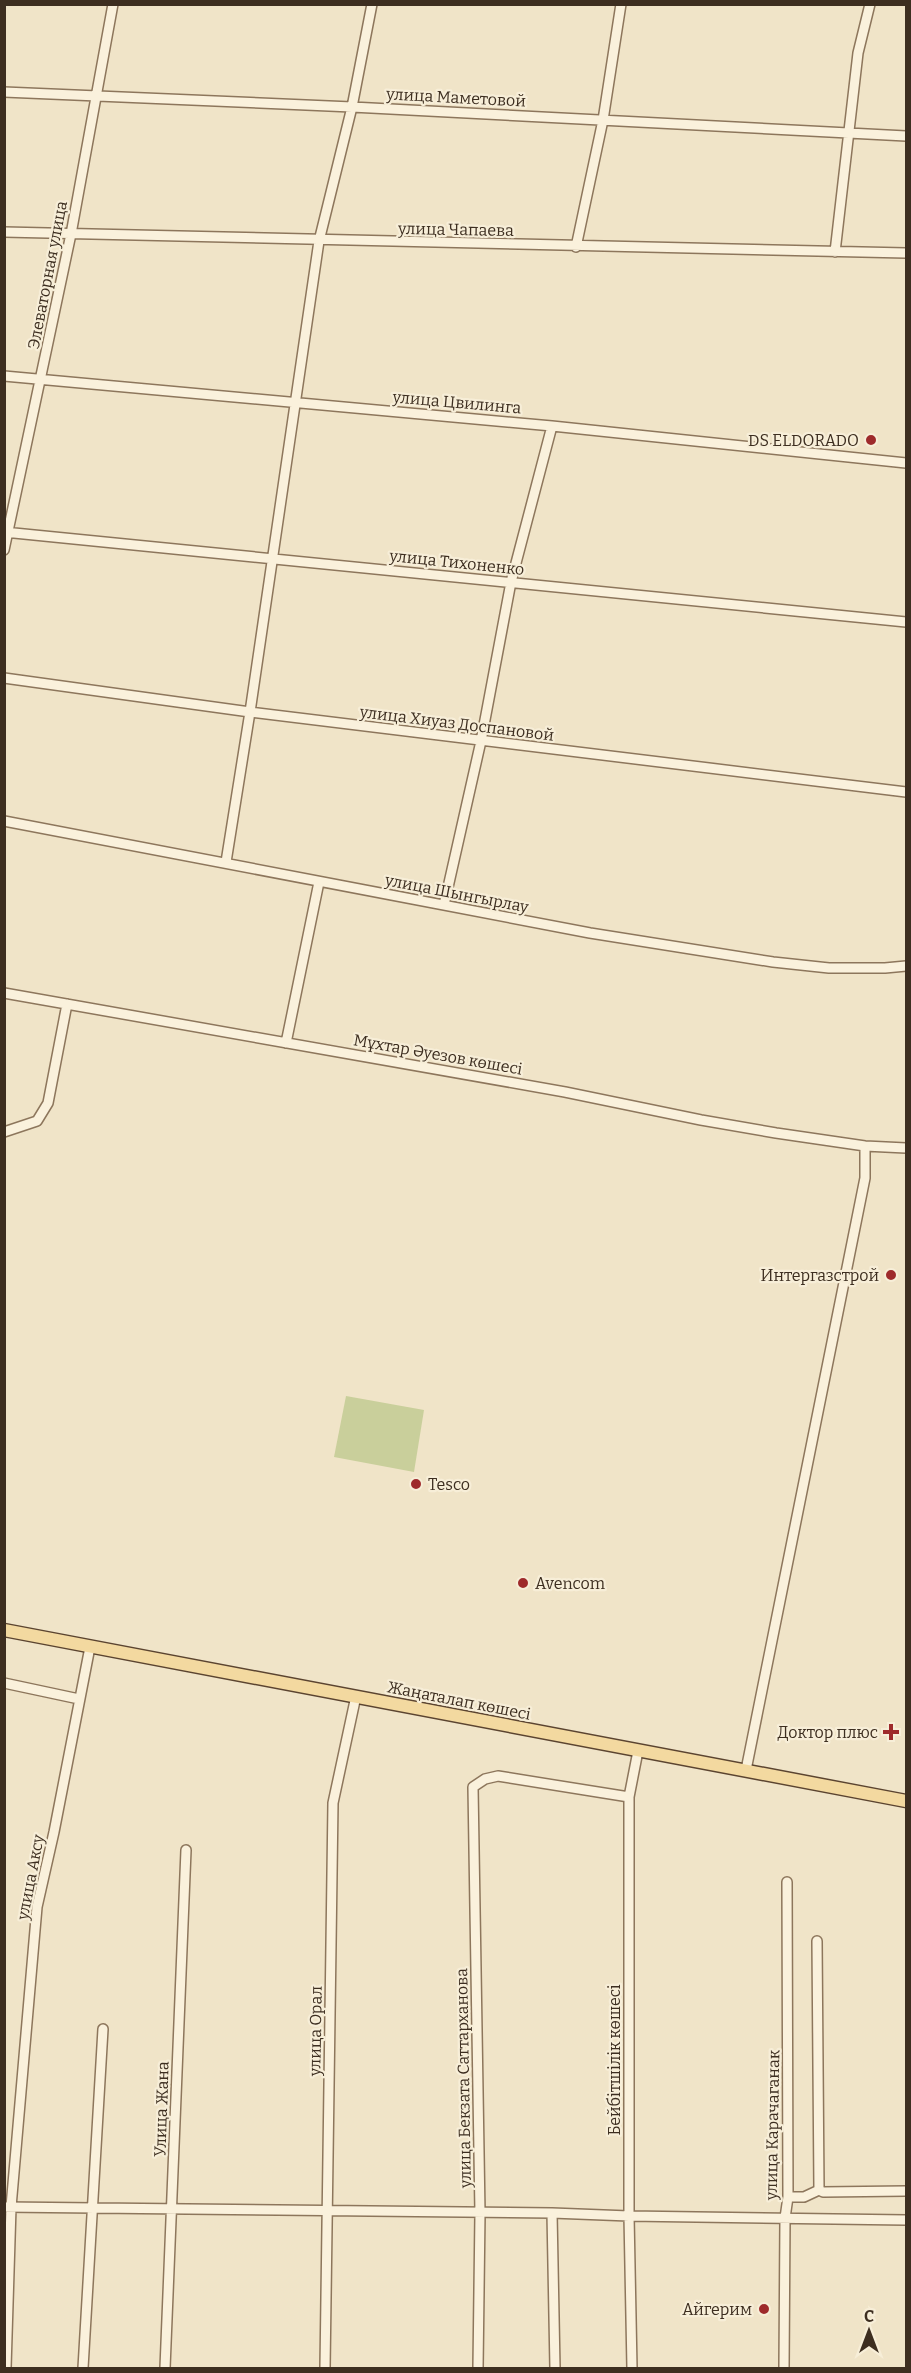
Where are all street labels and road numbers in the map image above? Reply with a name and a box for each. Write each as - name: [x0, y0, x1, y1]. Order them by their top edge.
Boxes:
- street label: улица Маметовой: [385, 84, 526, 111]
- street label: Элеваторная улица: [24, 199, 71, 351]
- street label: улица Чапаева: [397, 219, 514, 240]
- street label: улица Цвилинга: [391, 387, 522, 418]
- street label: улица Тихоненко: [388, 546, 525, 579]
- street label: улица Хиуаз Доспановой: [358, 702, 555, 745]
- street label: улица Шынгырлау: [383, 870, 531, 917]
- street label: Мұхтар Әуезов көшесі: [352, 1030, 524, 1079]
- street label: Жаңаталап көшесі: [385, 1677, 533, 1724]
- street label: улица Аксу: [13, 1832, 48, 1922]
- street label: улица Бекзата Саттарханова: [452, 1968, 475, 2189]
- street label: Бейбітшілік көшесі: [605, 1984, 624, 2136]
- street label: улица Орал: [305, 1986, 326, 2077]
- street label: улица Карачаганак: [762, 2049, 783, 2201]
- street label: Улица Жана: [150, 2061, 173, 2157]

